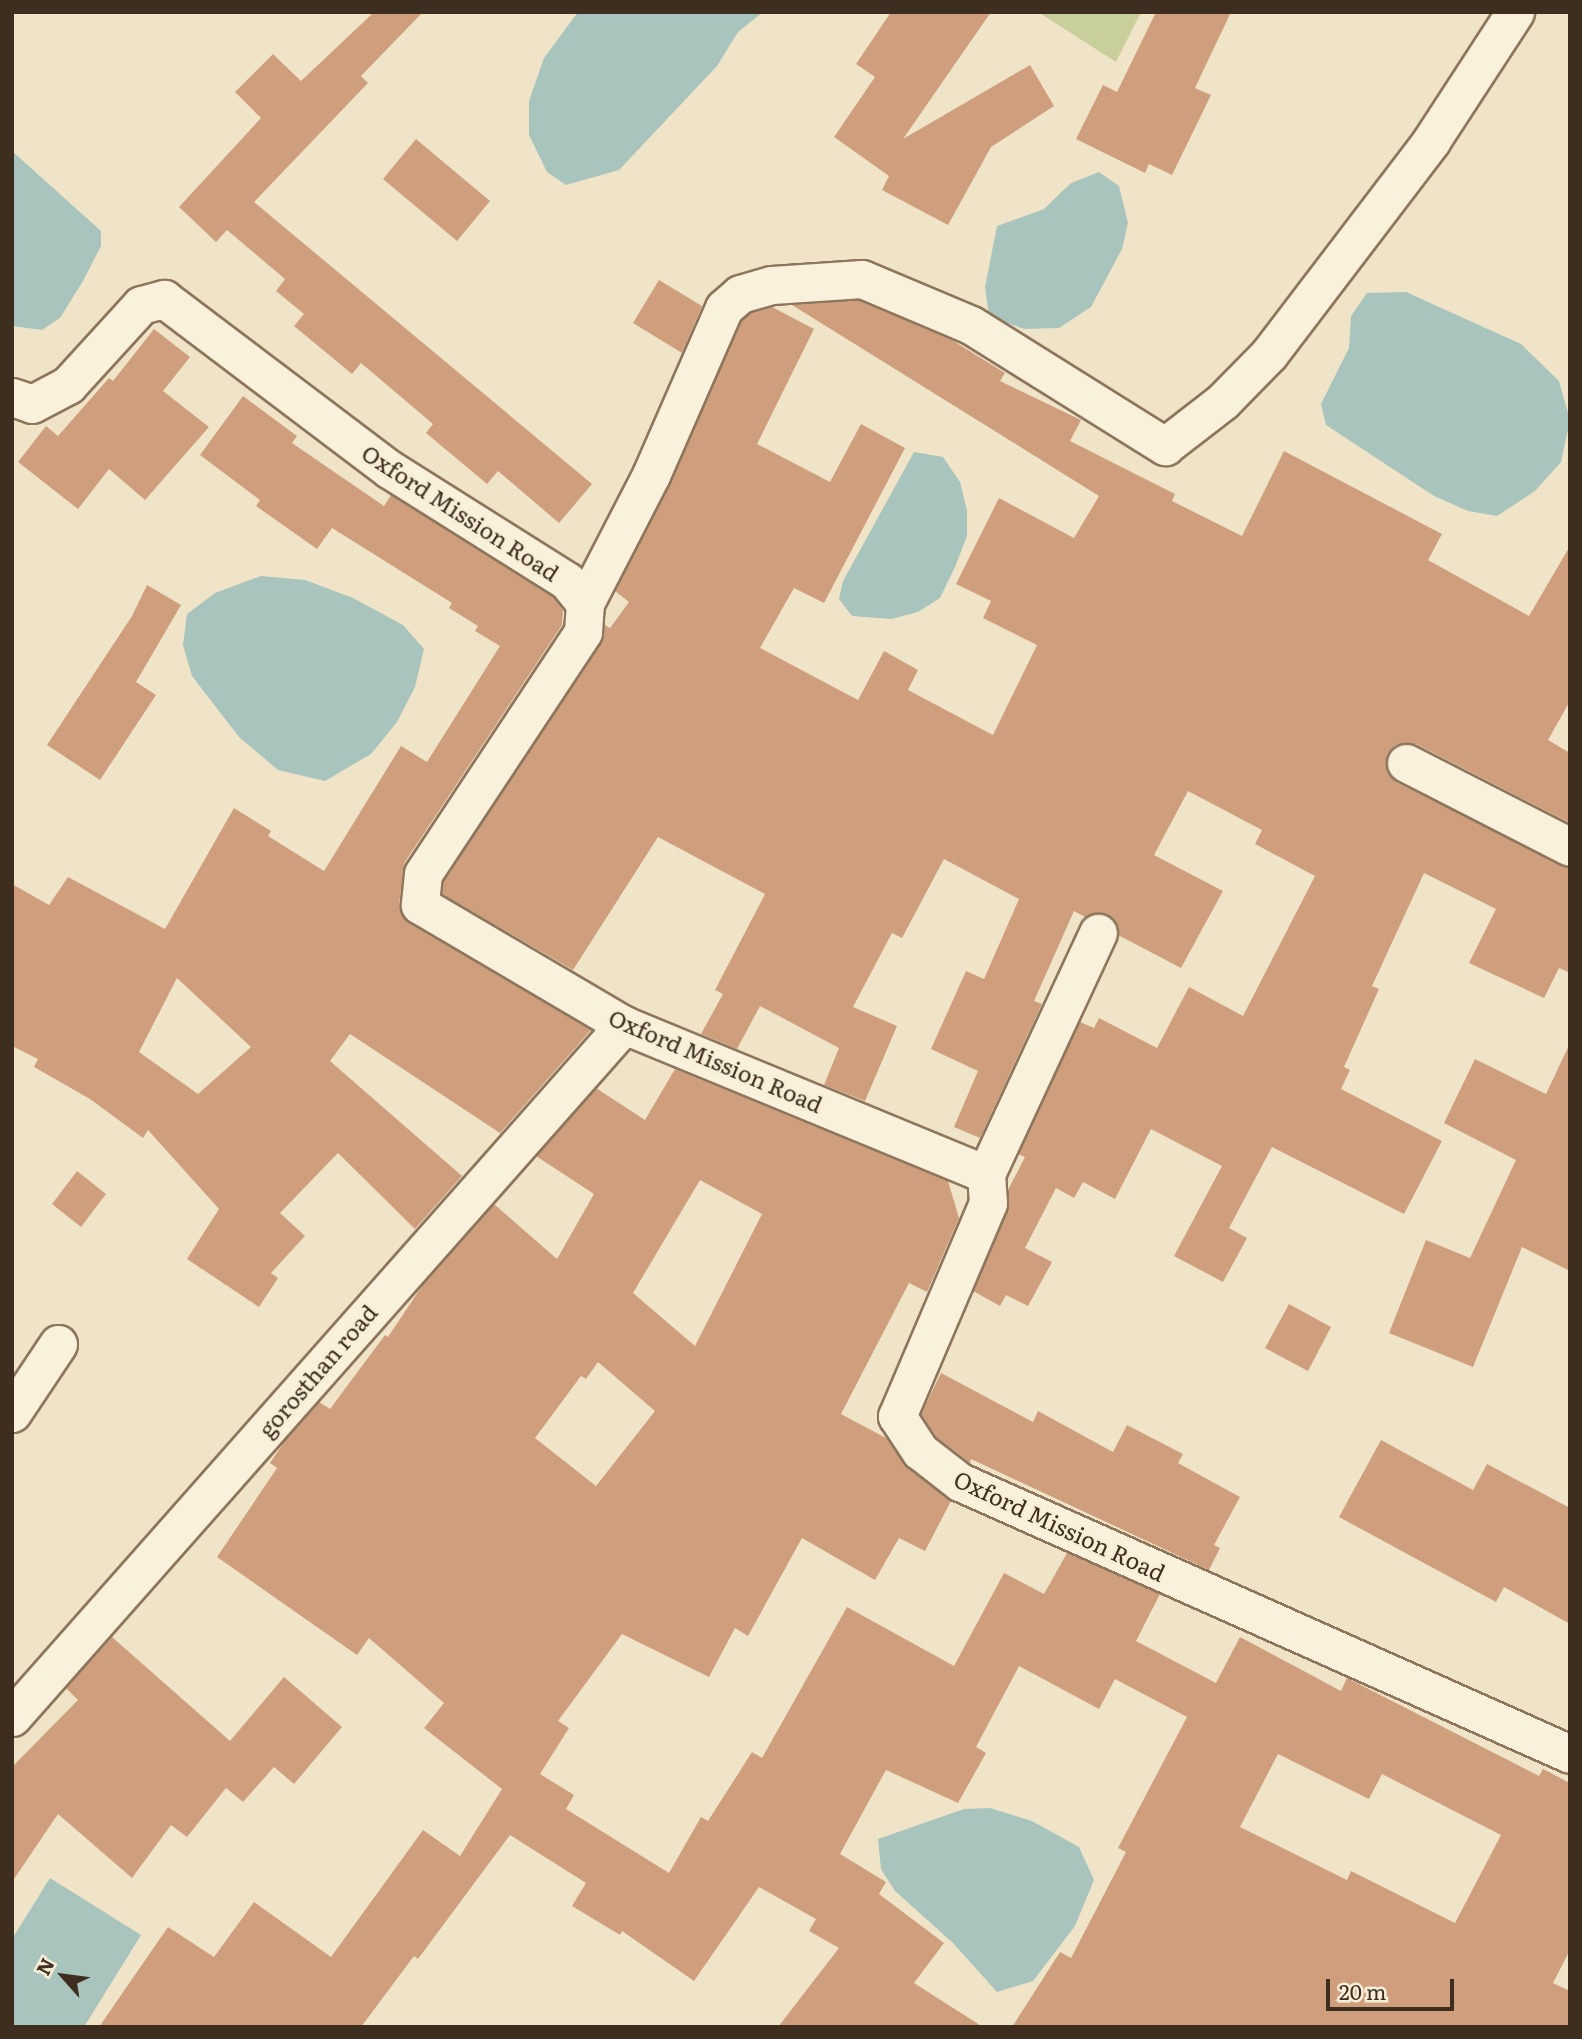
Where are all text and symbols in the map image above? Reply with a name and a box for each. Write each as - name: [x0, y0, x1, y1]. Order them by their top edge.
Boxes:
- street label: Oxford Mission Road: [357, 438, 565, 586]
- street label: Oxford Mission Road: [605, 1002, 827, 1118]
- street label: gorosthan road: [252, 1298, 382, 1442]
- street label: Oxford Mission Road: [950, 1464, 1170, 1586]
- north arrow: [28, 1941, 98, 2011]
- text: N: [28, 1953, 61, 1980]
- scale bar: [1330, 1966, 1458, 2010]
- text: 20 m: [1339, 1975, 1386, 2006]

